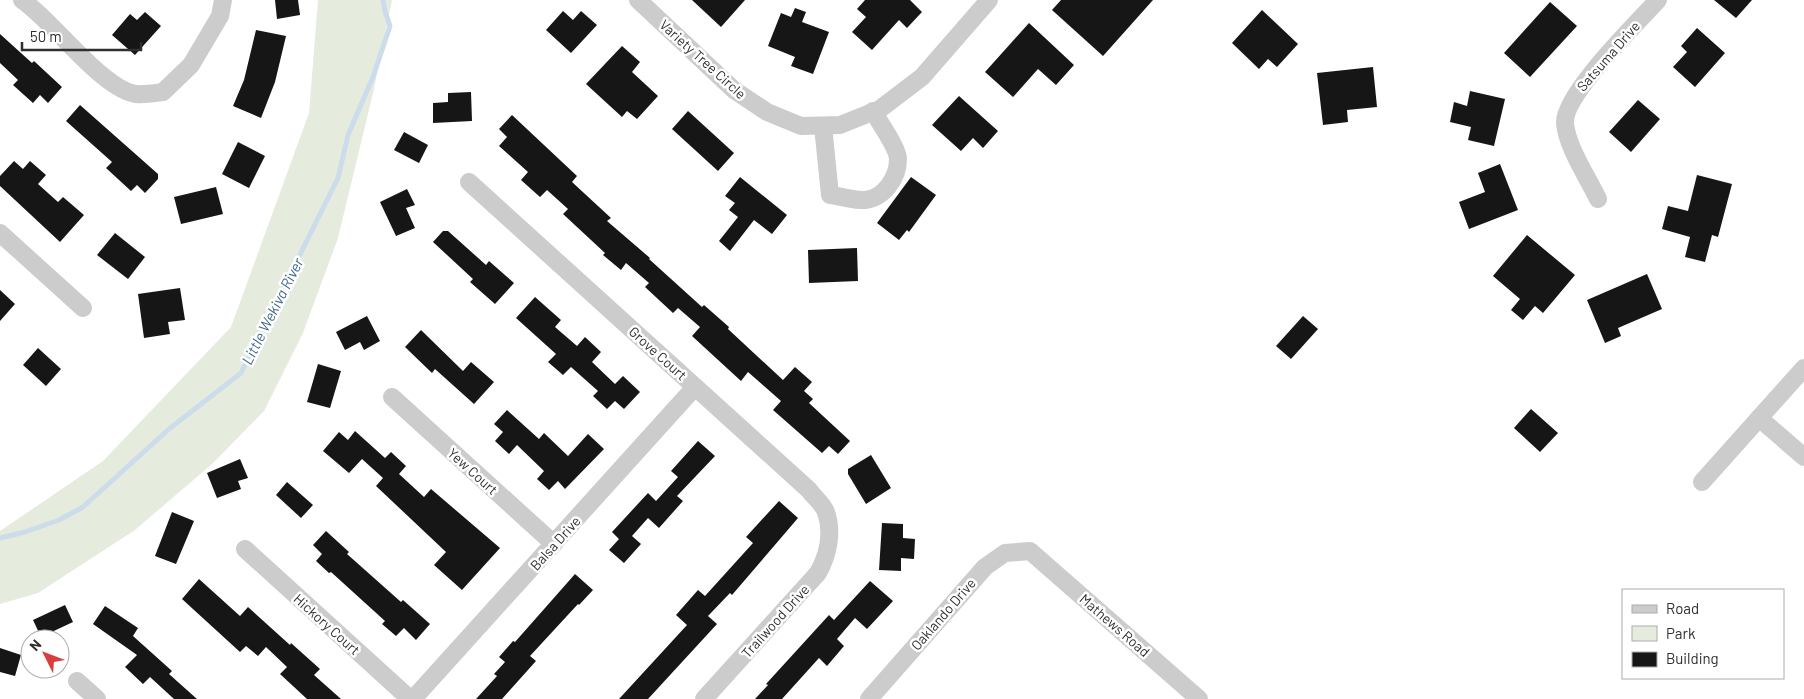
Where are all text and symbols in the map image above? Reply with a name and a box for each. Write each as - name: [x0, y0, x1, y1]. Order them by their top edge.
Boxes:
- street label: Variety Tree Circle: [656, 16, 750, 102]
- street label: Satsuma Drive: [1573, 17, 1643, 95]
- scale bar: [22, 20, 141, 52]
- text: 50 m: [30, 27, 62, 45]
- water label: Little Wekiva River: [237, 254, 307, 367]
- street label: Grove Court: [626, 323, 690, 383]
- street label: Yew Court: [445, 444, 501, 498]
- street label: Balsa Drive: [526, 512, 584, 574]
- street label: Oaklando Drive: [907, 575, 979, 653]
- street label: Trailwood Drive: [738, 581, 812, 661]
- legend: [1622, 589, 1784, 679]
- street label: Hickory Court: [290, 590, 364, 658]
- street label: Mathews Road: [1077, 590, 1153, 660]
- text: Road: [1666, 599, 1699, 617]
- text: Park: [1666, 624, 1696, 642]
- north arrow: [20, 629, 70, 679]
- text: N: [26, 636, 44, 654]
- text: Building: [1666, 649, 1719, 667]

